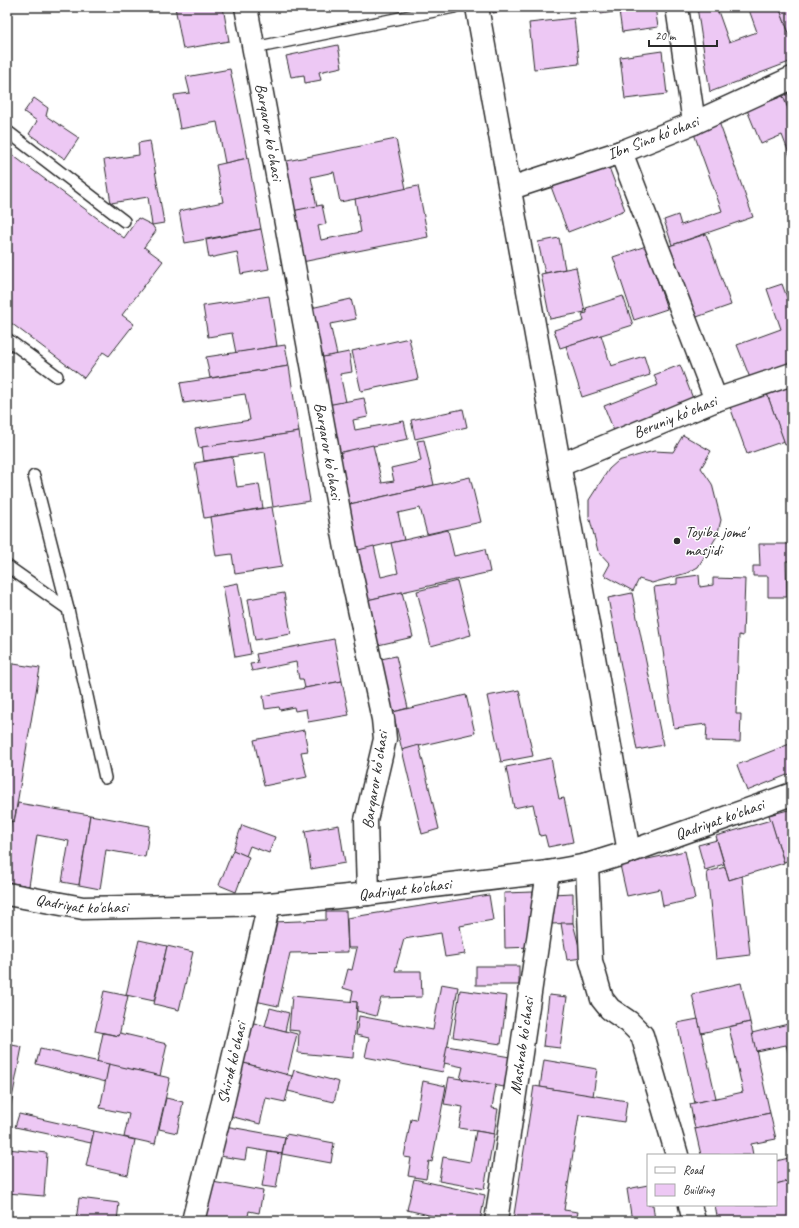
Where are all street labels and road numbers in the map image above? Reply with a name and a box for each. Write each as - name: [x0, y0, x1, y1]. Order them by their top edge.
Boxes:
- street label: Barqaror koʻchasi: [251, 82, 288, 184]
- street label: Ibn Sino koʻchasi: [605, 111, 703, 165]
- street label: Beruniy koʻchasi: [630, 390, 722, 443]
- street label: Barqaror koʻchasi: [310, 401, 347, 503]
- street label: Barqaror koʻchasi: [357, 728, 393, 830]
- street label: Qadriyat ko'chasi: [672, 794, 769, 845]
- street label: Qadriyat ko'chasi: [358, 874, 454, 905]
- street label: Qadriyat ko'chasi: [34, 889, 130, 918]
- street label: Mashrab koʻchasi: [505, 994, 539, 1096]
- street label: Shirok koʻchasi: [213, 1018, 252, 1106]

